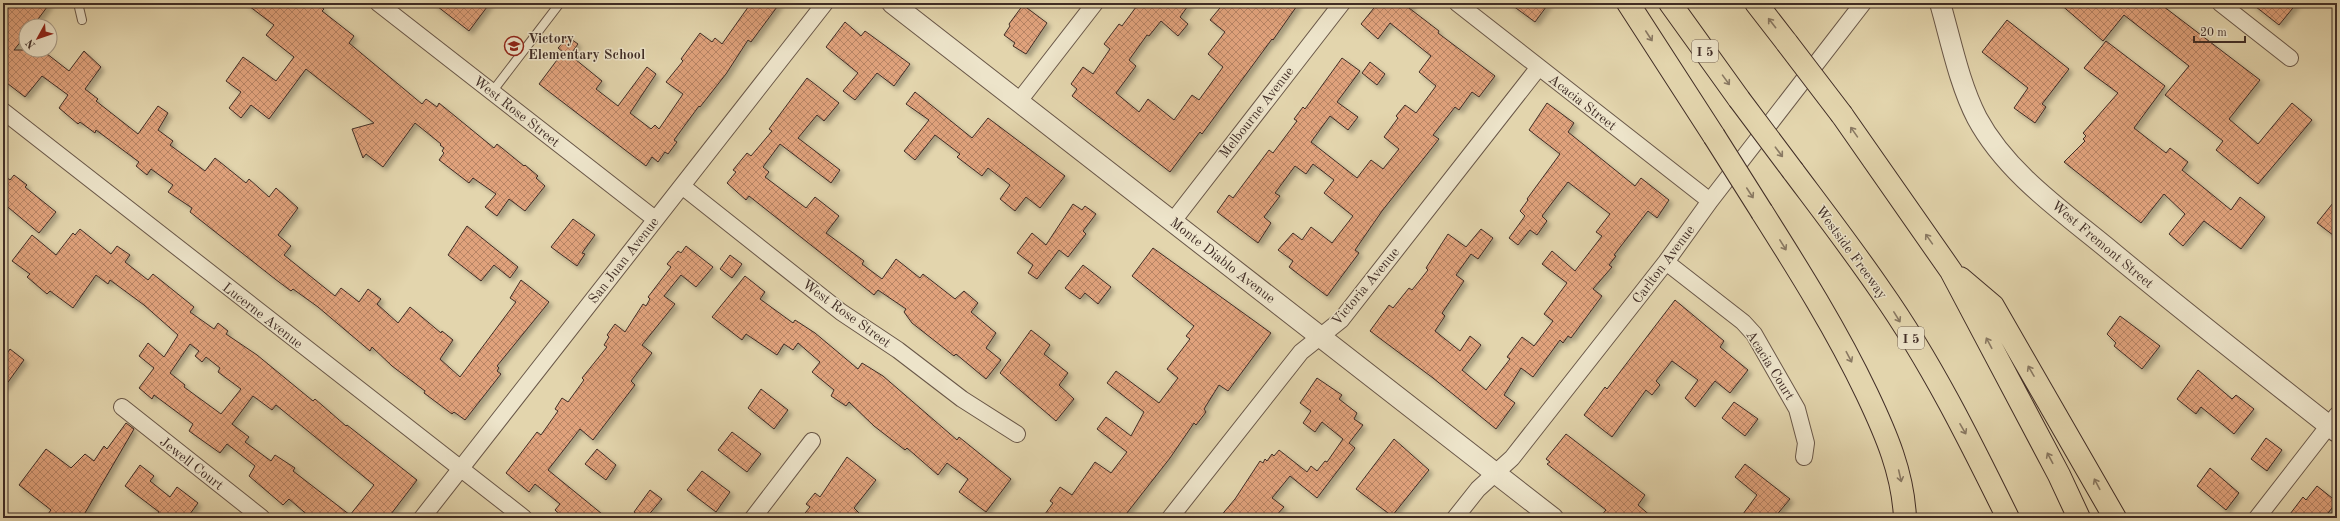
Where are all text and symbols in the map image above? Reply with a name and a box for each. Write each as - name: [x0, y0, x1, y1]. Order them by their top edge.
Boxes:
- north arrow: [18, 18, 58, 58]
- one-way arrow: [1767, 18, 1776, 29]
- scale bar: [2194, 18, 2245, 44]
- text: 20 m: [2200, 27, 2227, 39]
- one-way arrow: [1645, 30, 1653, 41]
- place label: Victory Elementary School: [528, 32, 645, 62]
- school or university icon: Victory Elementary School: [503, 35, 525, 57]
- text: N: [24, 36, 38, 50]
- road number: I 5: [1692, 40, 1718, 62]
- street label: Melbourne Avenue: [1217, 64, 1297, 161]
- street label: Acacia Street: [1546, 72, 1619, 133]
- street label: West Rose Street: [471, 74, 562, 150]
- one-way arrow: [1722, 74, 1730, 85]
- one-way arrow: [1850, 127, 1858, 138]
- one-way arrow: [1775, 147, 1783, 158]
- one-way arrow: [1746, 187, 1754, 198]
- street label: West Fremont Street: [2049, 198, 2156, 291]
- street label: Westside Freeway: [1813, 204, 1890, 302]
- street label: San Juan Avenue: [586, 215, 662, 306]
- street label: Monte Diablo Avenue: [1167, 215, 1278, 306]
- street label: Carlton Avenue: [1630, 223, 1698, 306]
- one-way arrow: [1925, 234, 1933, 245]
- one-way arrow: [1779, 239, 1787, 250]
- street label: Victoria Avenue: [1329, 245, 1402, 328]
- street label: West Rose Street: [800, 277, 893, 351]
- street label: Lucerne Avenue: [220, 280, 305, 351]
- one-way arrow: [1894, 311, 1902, 323]
- road number: I 5: [1898, 327, 1924, 349]
- street label: Acacia Court: [1743, 328, 1797, 403]
- one-way arrow: [1985, 337, 1992, 349]
- one-way arrow: [1846, 351, 1853, 363]
- one-way arrow: [2027, 365, 2035, 377]
- one-way arrow: [1960, 423, 1968, 435]
- street label: Jewell Court: [157, 435, 226, 493]
- one-way arrow: [2046, 452, 2053, 464]
- one-way arrow: [1897, 470, 1904, 483]
- one-way arrow: [2092, 478, 2100, 490]

